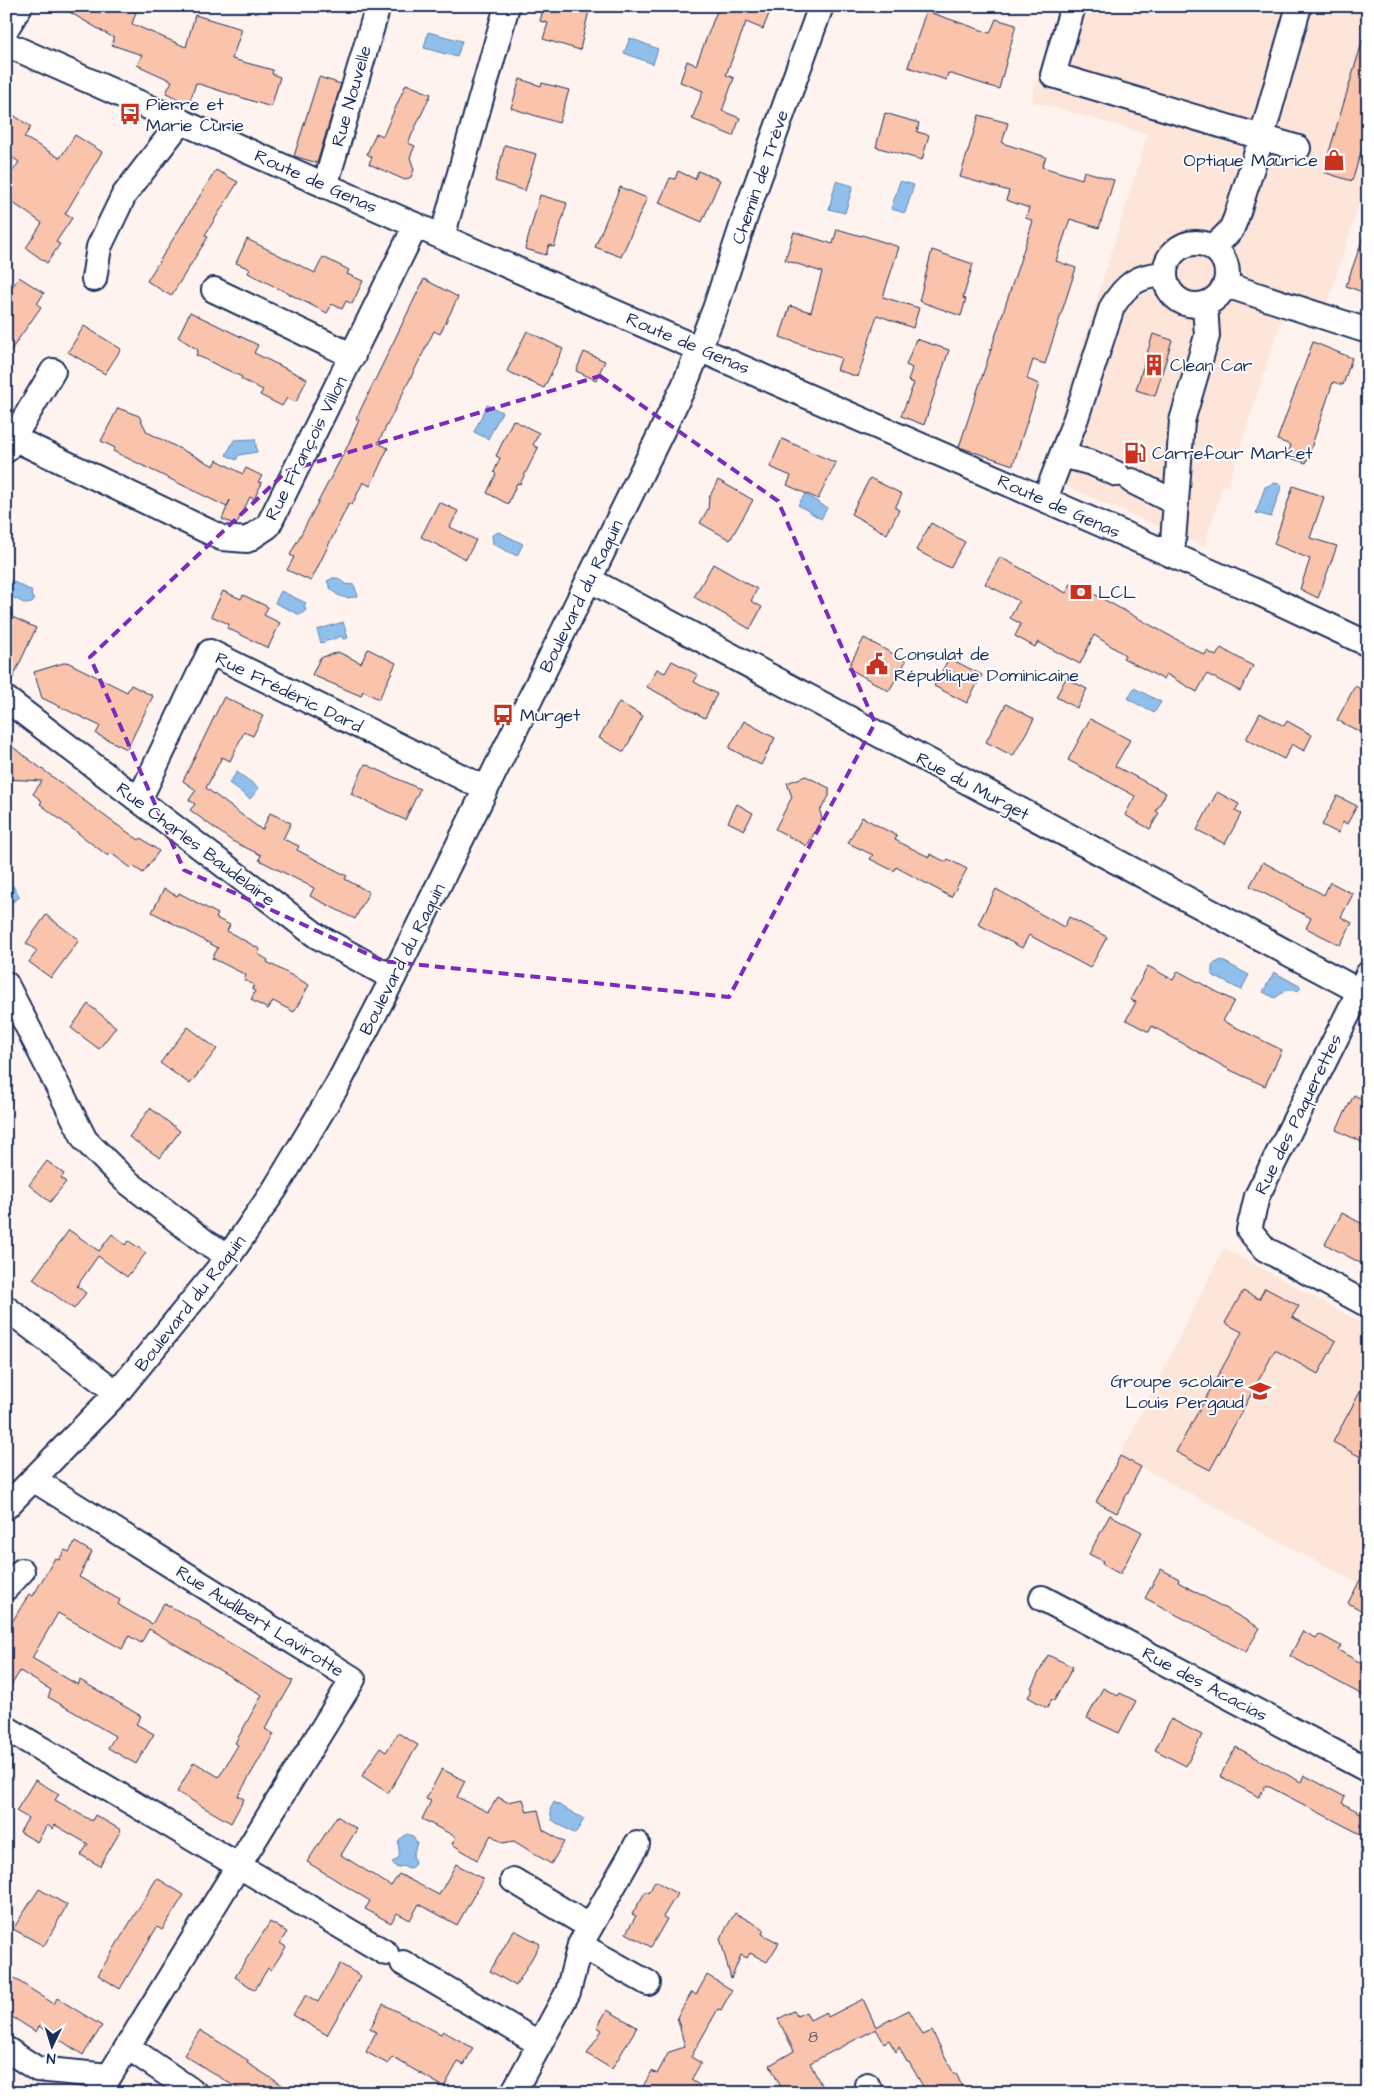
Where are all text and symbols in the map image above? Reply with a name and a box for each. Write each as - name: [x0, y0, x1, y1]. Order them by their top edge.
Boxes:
- street label: Rue Nouvelle: [325, 42, 378, 150]
- place label: Pierre et Marie Curie: [146, 92, 244, 138]
- bus stop icon: Pierre et Marie Curie: [117, 101, 143, 127]
- street label: Chemin de Trève: [726, 106, 795, 248]
- street label: Route de Genas: [250, 143, 381, 220]
- shop icon: Optique Maurice: [1321, 147, 1347, 173]
- place label: Optique Maurice: [1184, 148, 1318, 173]
- street label: Route de Genas: [622, 306, 753, 381]
- building icon: Clean Car: [1141, 352, 1167, 378]
- place label: Clean Car: [1170, 353, 1253, 378]
- street label: Rue François Villon: [259, 372, 354, 525]
- fuel station icon: Carrefour Market: [1122, 440, 1148, 466]
- place label: Carrefour Market: [1152, 441, 1313, 466]
- street label: Route de Genas: [993, 468, 1124, 545]
- street label: Boulevard du Raquin: [534, 516, 629, 677]
- bank icon: LCL: [1068, 579, 1094, 605]
- place label: LCL: [1098, 580, 1136, 605]
- place label: Consulat de République Dominicaine: [894, 642, 1079, 688]
- street label: Rue Frédéric Dard: [211, 646, 367, 739]
- public building icon: Consulat de République Dominicaine: [864, 651, 890, 677]
- bus stop icon: Murget: [490, 702, 516, 728]
- place label: Murget: [520, 703, 581, 729]
- street label: Rue du Murget: [911, 746, 1034, 828]
- street label: Rue Charles Baudelaire: [111, 776, 280, 913]
- street label: Boulevard du Raquin: [353, 879, 452, 1039]
- street label: Rue des Paquerettes: [1249, 1030, 1348, 1199]
- street label: Boulevard du Raquin: [129, 1230, 252, 1377]
- place label: Groupe scolaire Louis Pergaud: [1110, 1369, 1244, 1416]
- school or university icon: Groupe scolaire Louis Pergaud: [1247, 1378, 1273, 1404]
- street label: Rue Audibert Lavirotte: [171, 1559, 349, 1684]
- street label: Rue des Acacias: [1138, 1641, 1272, 1728]
- north arrow: [28, 2022, 78, 2072]
- house number: 8: [808, 2027, 818, 2048]
- text: N: [46, 2048, 56, 2068]

